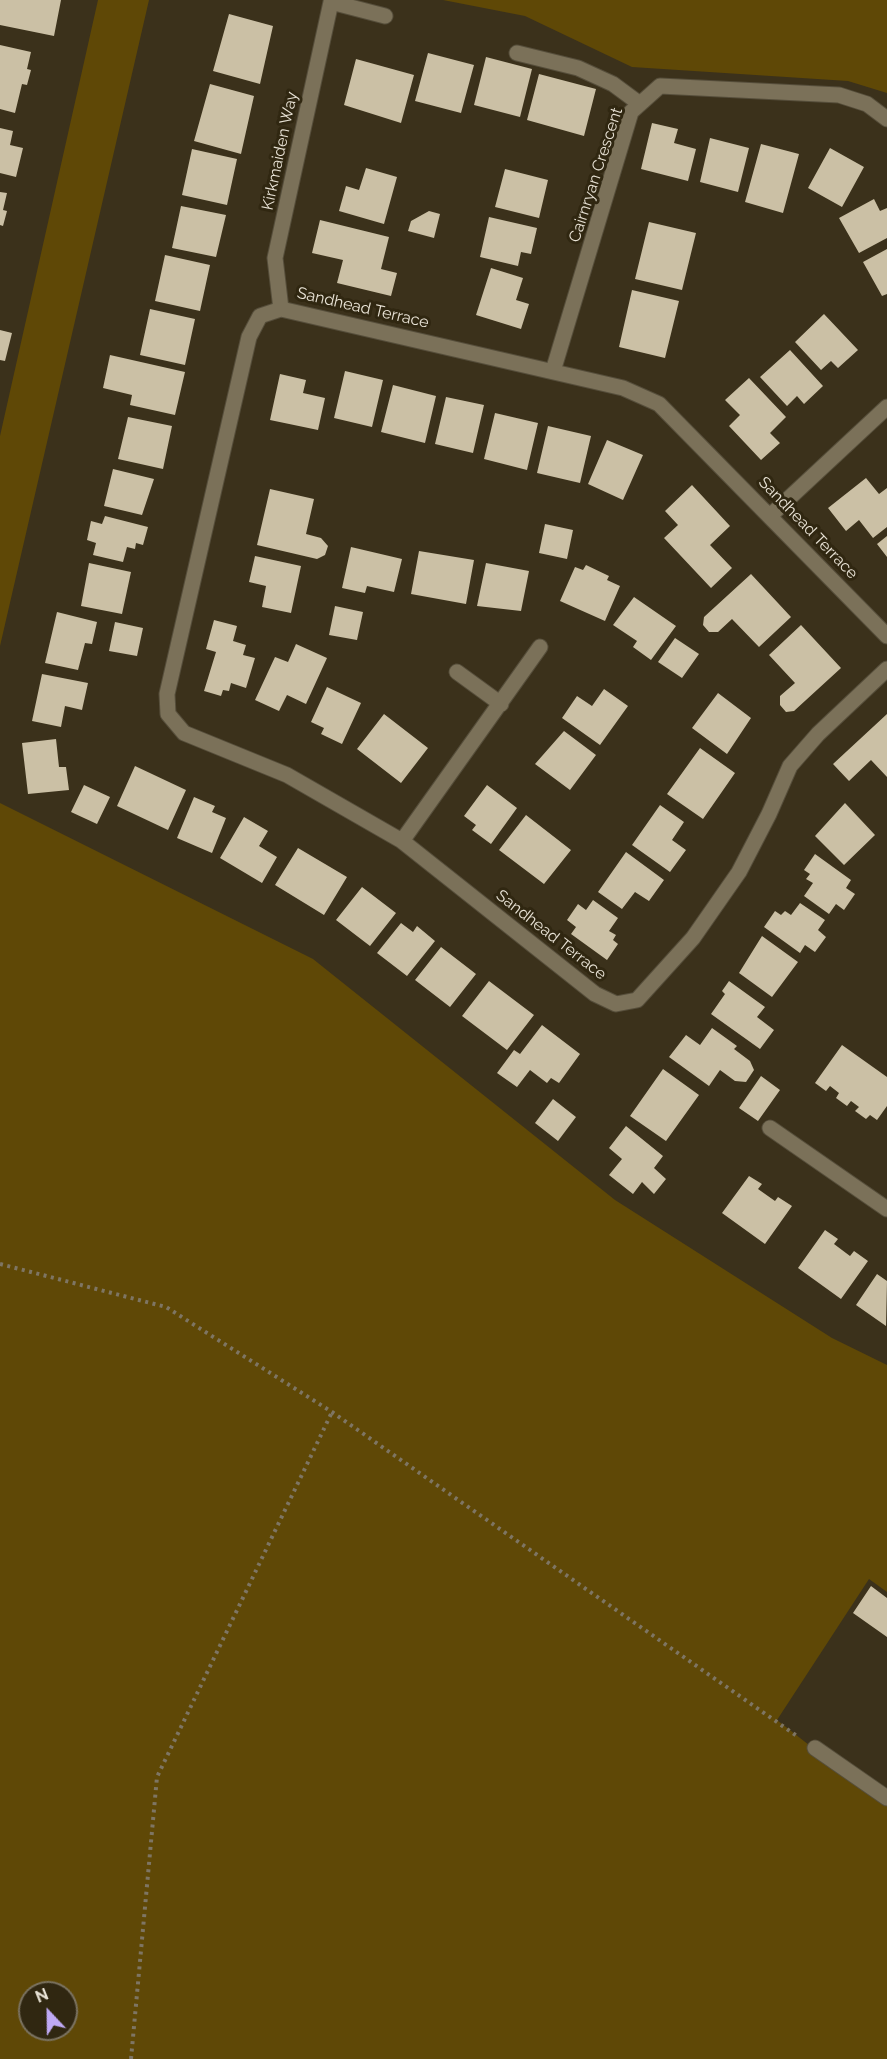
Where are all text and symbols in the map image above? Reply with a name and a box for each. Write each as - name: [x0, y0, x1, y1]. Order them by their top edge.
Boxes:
- street label: Kirkmaiden Way: [258, 90, 302, 212]
- street label: Cairnryan Crescent: [565, 105, 627, 245]
- street label: Sandhead Terrace: [295, 284, 431, 332]
- street label: Sandhead Terrace: [754, 473, 862, 583]
- street label: Sandhead Terrace: [492, 886, 610, 984]
- north arrow: [18, 1981, 78, 2041]
- text: N: [33, 1985, 51, 2007]

